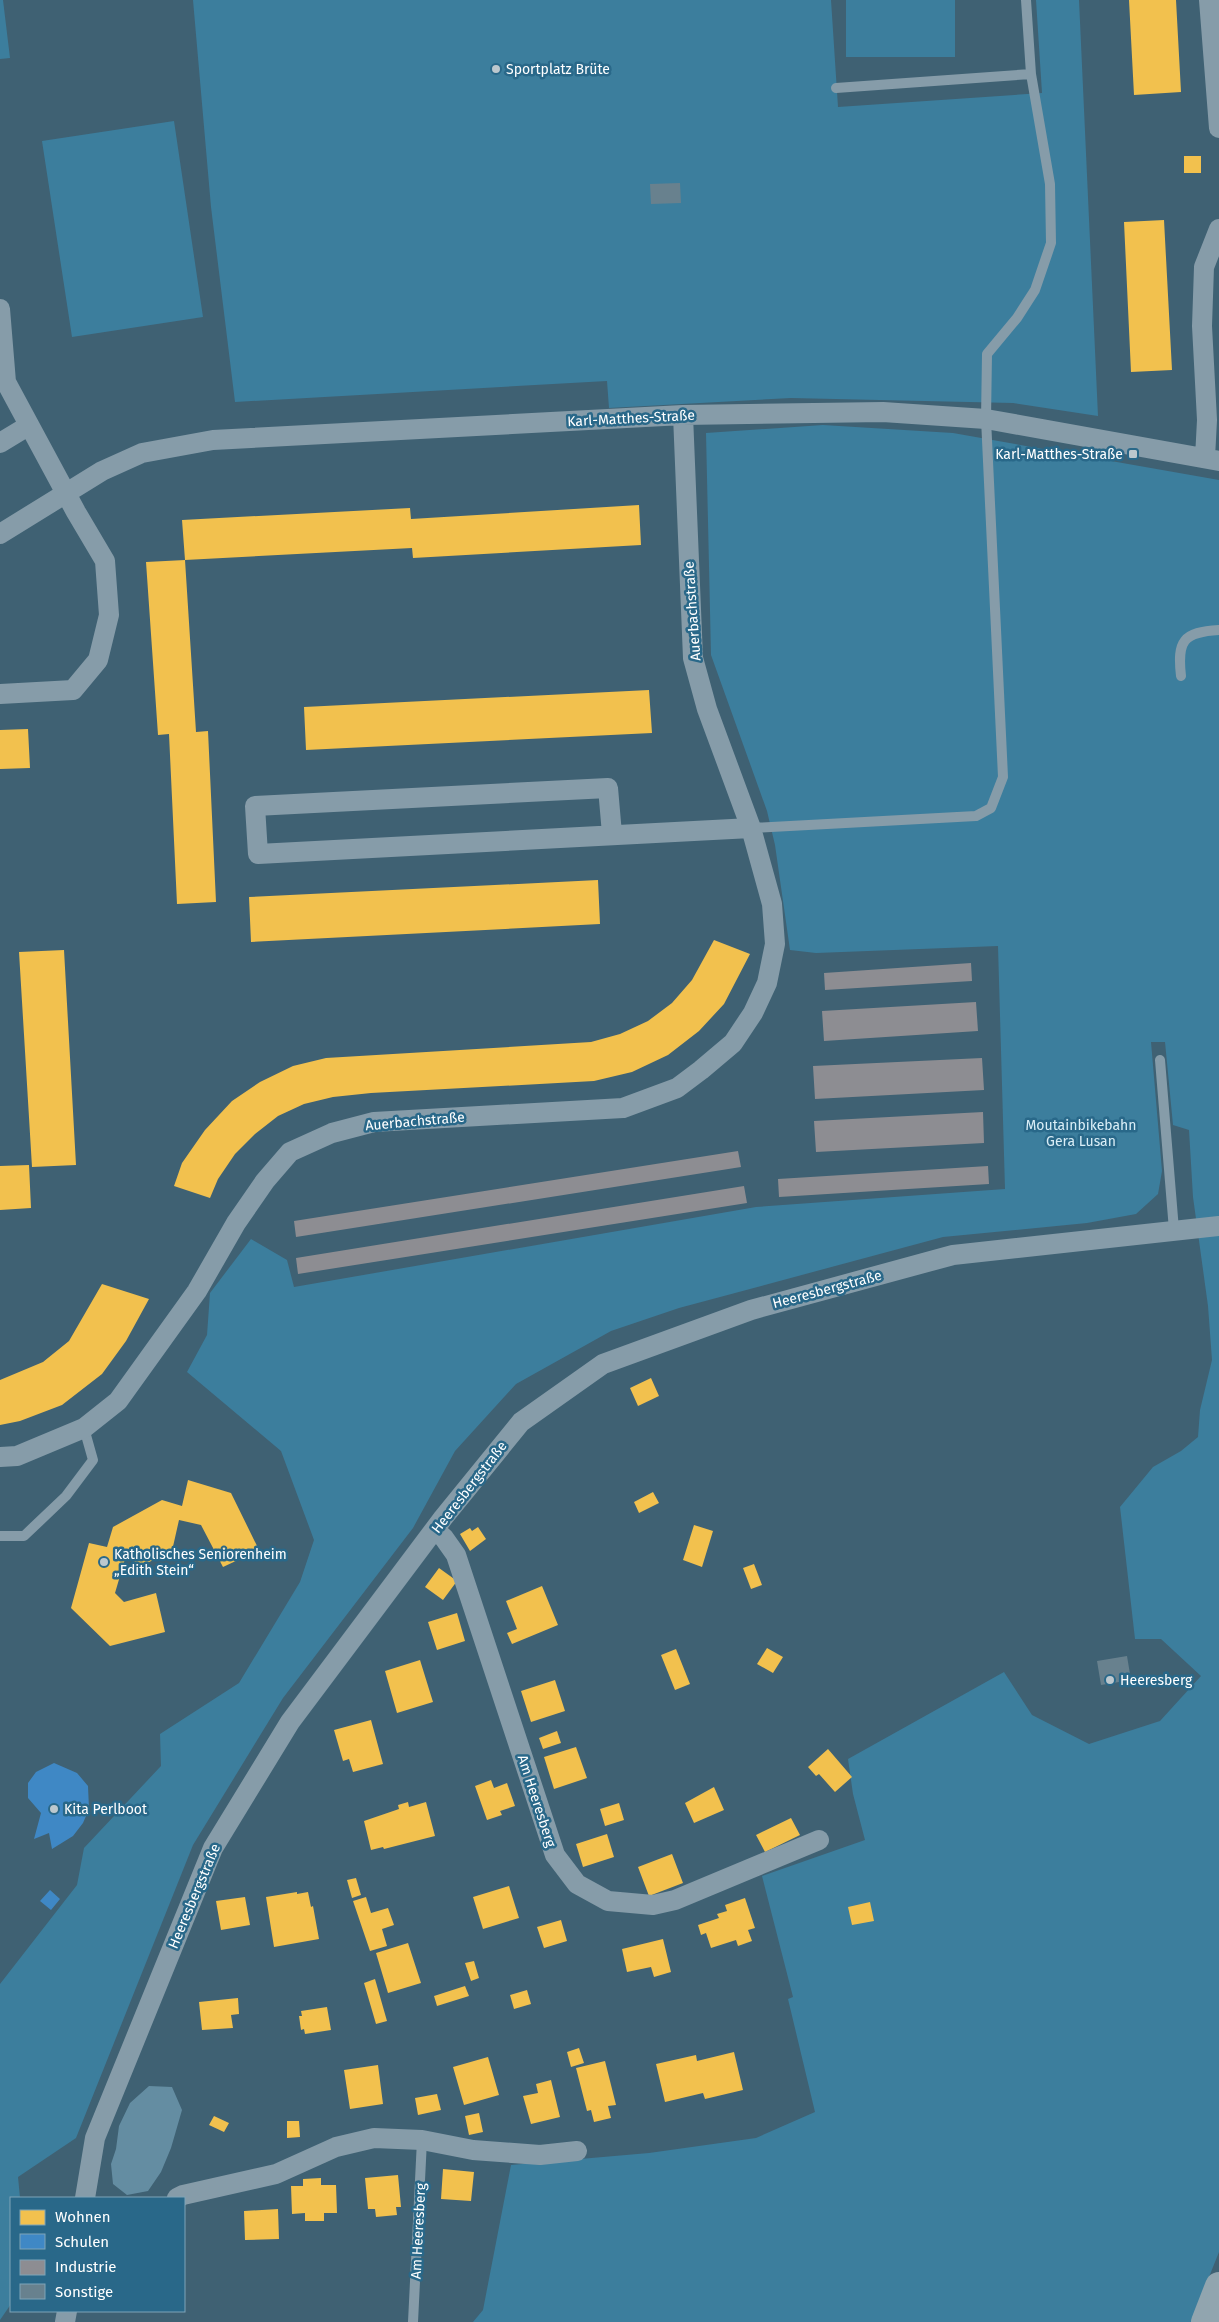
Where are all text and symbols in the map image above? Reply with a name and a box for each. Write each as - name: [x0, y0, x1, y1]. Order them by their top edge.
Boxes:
- place label: Sportplatz Brüte: [506, 61, 610, 78]
- marker: Sportplatz Brüte: [490, 63, 502, 75]
- street label: Karl-Matthes-Straße: [567, 407, 695, 430]
- place label: Karl-Matthes-Straße: [995, 446, 1123, 463]
- marker: Karl-Matthes-Straße: [1127, 448, 1139, 460]
- street label: Auerbachstraße: [681, 561, 704, 661]
- street label: Auerbachstraße: [365, 1109, 466, 1134]
- park label: Moutainbikebahn Gera Lusan: [1025, 1117, 1137, 1150]
- street label: Heeresbergstraße: [771, 1267, 884, 1312]
- street label: Heeresbergstraße: [428, 1438, 511, 1537]
- place label: Katholisches Seniorenheim „Edith Stein“: [114, 1546, 287, 1579]
- marker: Katholisches Seniorenheim „Edith Stein“: [98, 1556, 110, 1568]
- place label: Heeresberg: [1120, 1672, 1193, 1689]
- marker: Heeresberg: [1104, 1674, 1116, 1686]
- street label: Am Heeresberg: [514, 1753, 560, 1850]
- place label: Kita Perlboot: [64, 1801, 148, 1818]
- marker: Kita Perlboot: [48, 1803, 60, 1815]
- street label: Heeresbergstraße: [165, 1841, 224, 1951]
- street label: Am Heeresberg: [407, 2182, 430, 2279]
- legend: [10, 2197, 185, 2312]
- text: Wohnen: [55, 2208, 111, 2226]
- text: Schulen: [55, 2233, 109, 2251]
- text: Industrie: [55, 2258, 117, 2276]
- text: Sonstige: [55, 2283, 113, 2301]

